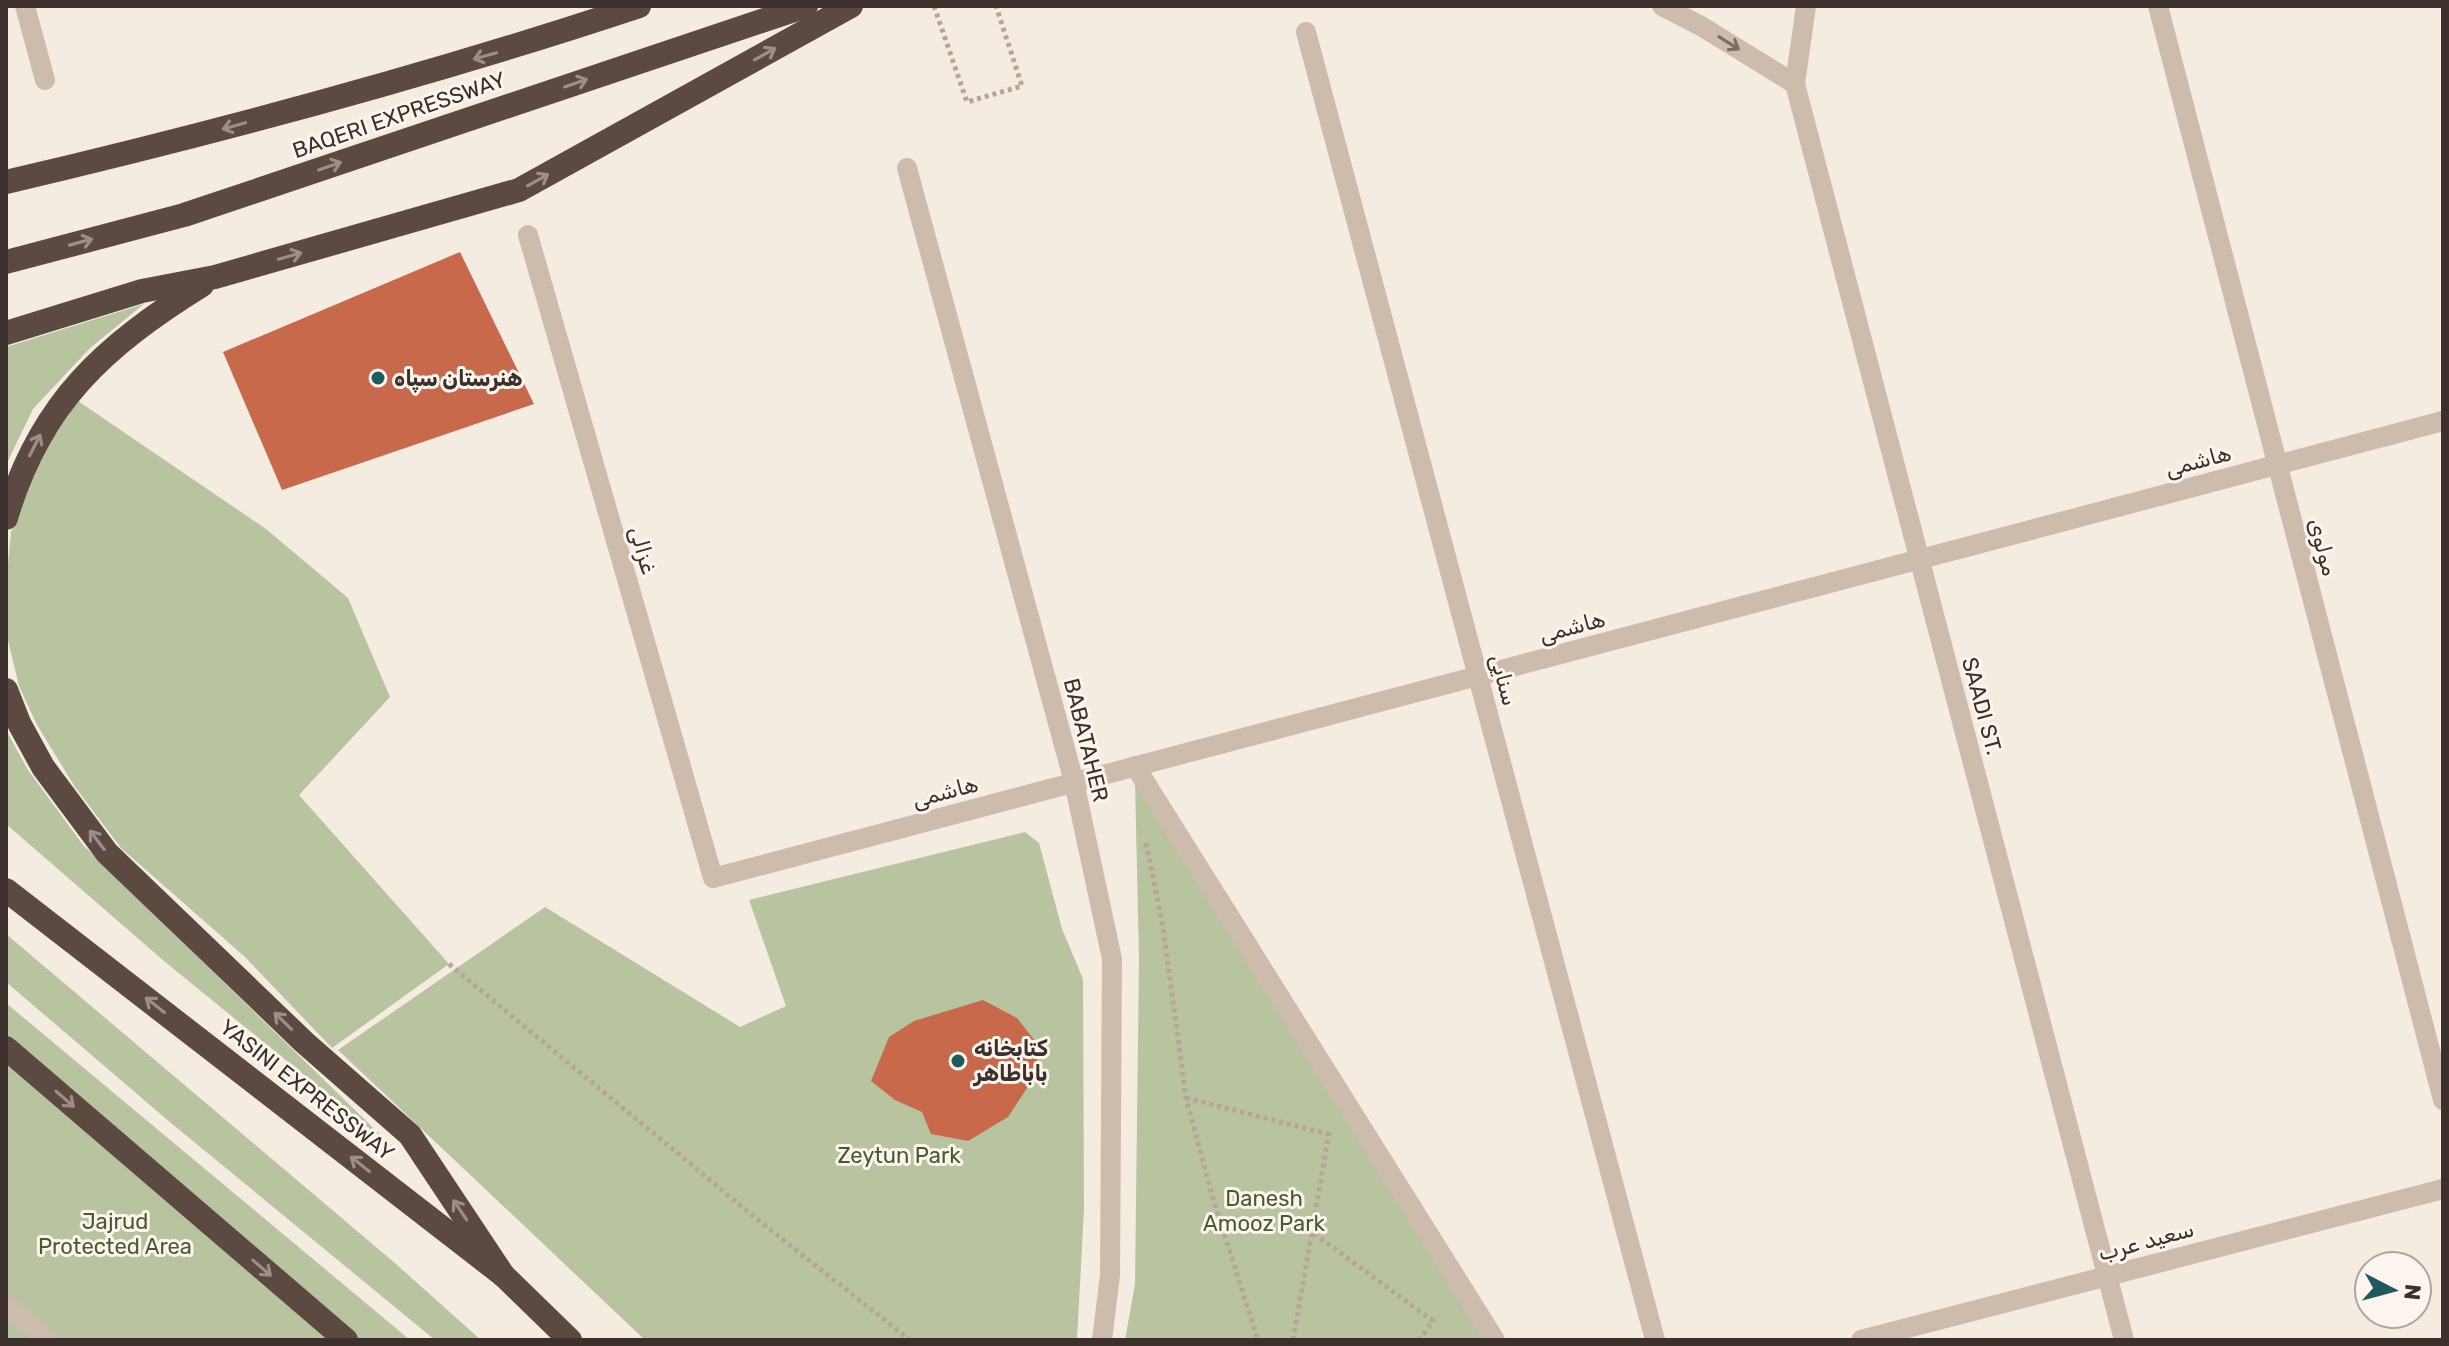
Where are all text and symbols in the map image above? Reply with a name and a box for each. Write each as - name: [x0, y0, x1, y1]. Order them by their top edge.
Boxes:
- one-way arrow: [1717, 36, 1740, 52]
- one-way arrow: [753, 45, 777, 61]
- one-way arrow: [472, 49, 498, 64]
- street label: BAQERI EXPRESSWAY: [289, 66, 509, 164]
- one-way arrow: [564, 75, 589, 90]
- one-way arrow: [222, 119, 248, 134]
- one-way arrow: [316, 158, 342, 173]
- one-way arrow: [526, 171, 549, 187]
- one-way arrow: [68, 234, 94, 249]
- one-way arrow: [276, 248, 302, 263]
- place label: هنرستان سپاه: [394, 365, 523, 393]
- marker: هنرستان سپاه: [369, 369, 387, 387]
- one-way arrow: [28, 434, 43, 458]
- street label: هاشمی: [2162, 439, 2234, 483]
- street label: مولوی: [2302, 515, 2344, 579]
- street label: غزالی: [623, 523, 663, 577]
- street label: هاشمی: [1536, 605, 1608, 649]
- street label: سنایی: [1484, 651, 1524, 709]
- street label: SAADI ST.: [1956, 654, 2008, 758]
- street label: BABATAHER: [1058, 676, 1114, 804]
- street label: هاشمی: [909, 770, 981, 814]
- one-way arrow: [89, 830, 106, 851]
- one-way arrow: [145, 996, 166, 1013]
- street label: YASINI EXPRESSWAY: [214, 1013, 400, 1167]
- one-way arrow: [274, 1013, 294, 1031]
- place label: کتابخانه باباطاهر: [972, 1035, 1048, 1087]
- marker: کتابخانه باباطاهر: [949, 1052, 967, 1070]
- one-way arrow: [55, 1090, 75, 1108]
- park label: Zeytun Park: [837, 1142, 961, 1169]
- one-way arrow: [350, 1155, 371, 1173]
- park label: Danesh Amooz Park: [1203, 1185, 1326, 1237]
- one-way arrow: [452, 1199, 468, 1222]
- park label: Jajrud Protected Area: [38, 1208, 192, 1260]
- street label: سعید عرب: [2095, 1215, 2197, 1267]
- north arrow: [2353, 1250, 2433, 1330]
- one-way arrow: [252, 1259, 272, 1277]
- text: N: [2398, 1283, 2427, 1301]

